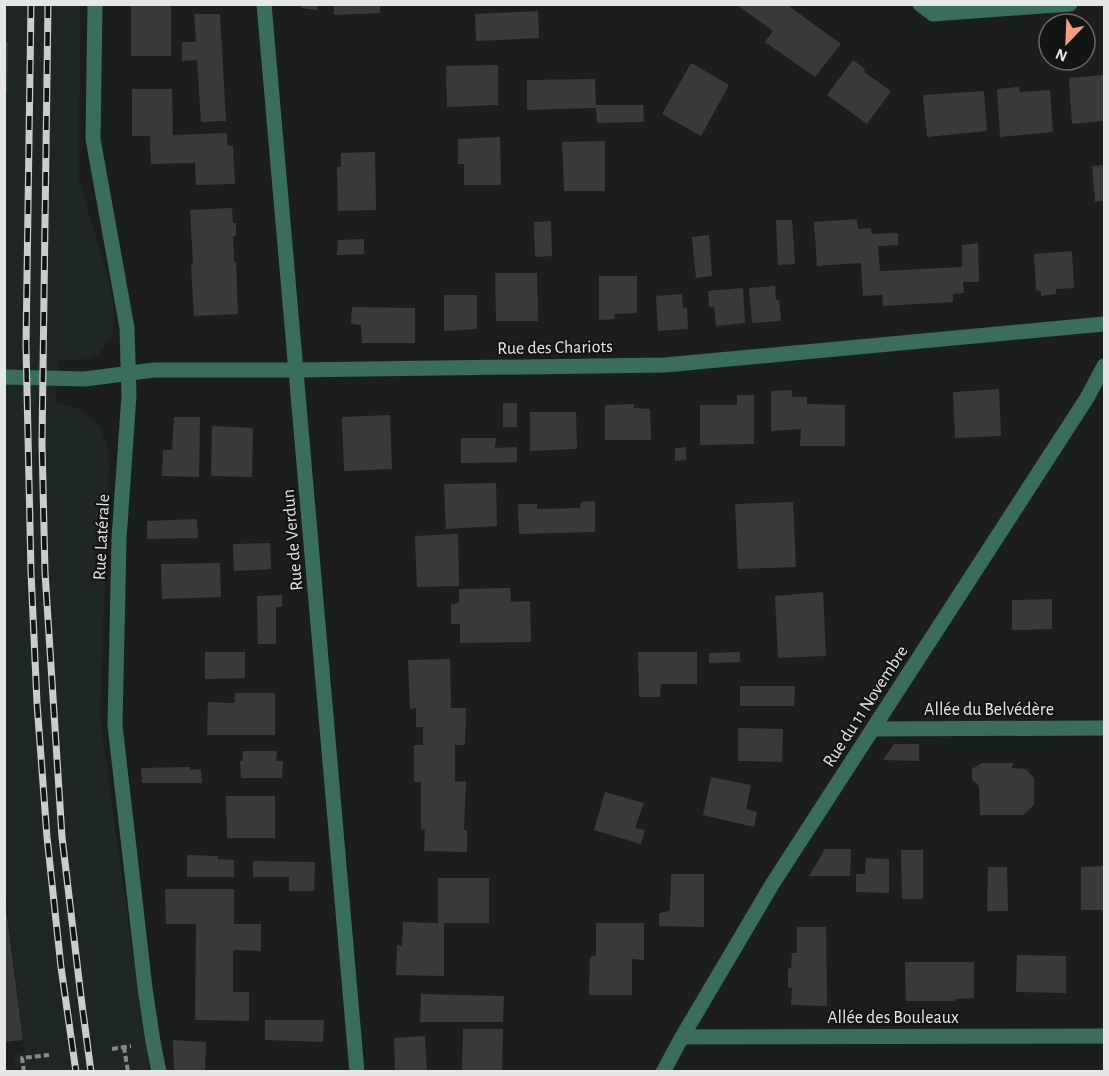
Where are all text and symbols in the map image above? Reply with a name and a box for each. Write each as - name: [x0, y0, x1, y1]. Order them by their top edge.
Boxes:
- north arrow: [1037, 12, 1097, 72]
- text: N: [1053, 45, 1070, 64]
- street label: Rue des Chariots: [497, 338, 613, 358]
- street label: Rue de Verdun: [280, 488, 306, 591]
- street label: Rue Latérale: [91, 493, 113, 581]
- street label: Rue du 11 Novembre: [820, 643, 912, 770]
- street label: Allée du Belvédère: [924, 701, 1054, 719]
- street label: Allée des Bouleaux: [827, 1009, 959, 1027]

